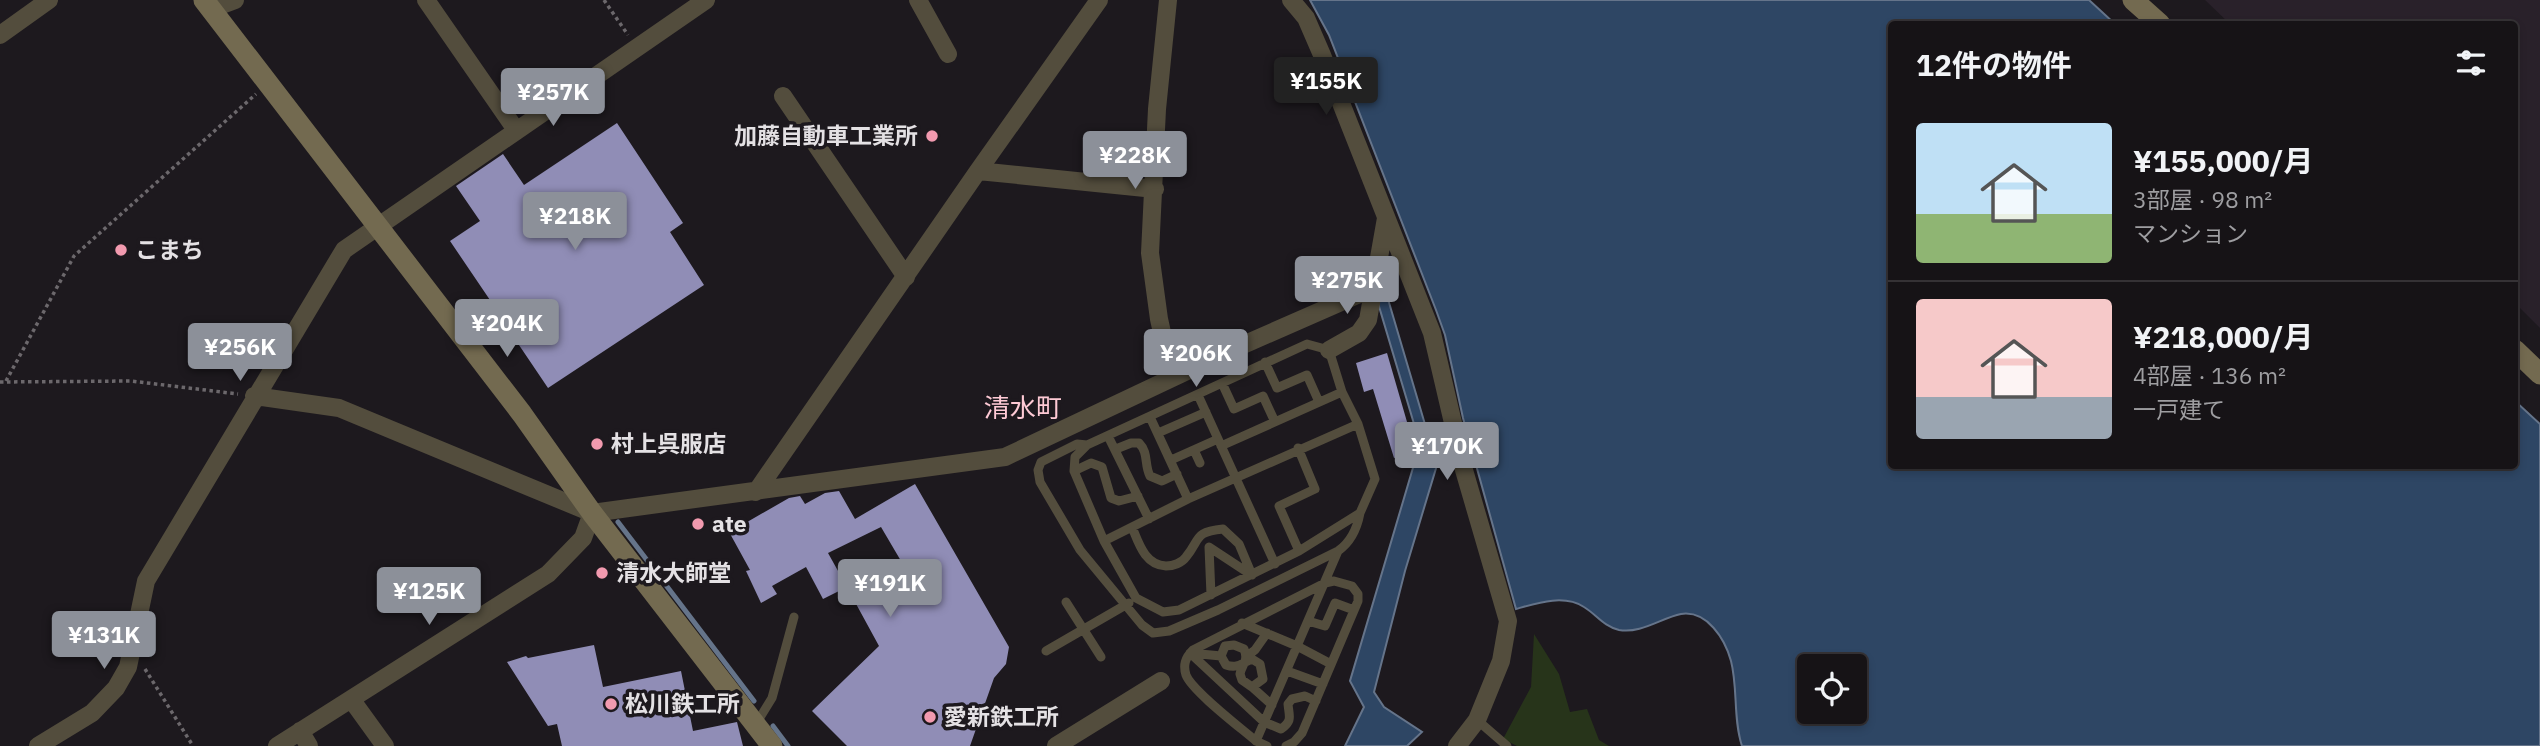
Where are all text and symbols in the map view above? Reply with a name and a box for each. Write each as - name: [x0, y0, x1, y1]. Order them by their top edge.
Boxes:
- icon: filters: [2452, 44, 2490, 82]
- text: 12件の物件: [1916, 45, 2072, 84]
- pin: ¥155K: [1277, 58, 1375, 117]
- text: ¥155K: [1290, 65, 1362, 95]
- pin: ¥257K: [504, 68, 602, 128]
- text: ¥257K: [517, 76, 589, 106]
- place label: 加藤自動車工業所: [734, 120, 918, 150]
- marker: 加藤自動車工業所: [924, 128, 940, 144]
- pin: ¥228K: [1086, 132, 1184, 191]
- text: ¥228K: [1099, 139, 1171, 169]
- text: ¥155,000/月: [2133, 141, 2314, 180]
- icon: home: [1972, 151, 2056, 235]
- text: 3部屋 · 98 m²: [2133, 184, 2272, 214]
- pin: ¥218K: [526, 192, 624, 252]
- text: ¥218K: [539, 200, 611, 230]
- text: マンション: [2133, 218, 2248, 248]
- place label: こまち: [135, 234, 204, 264]
- marker: こまち: [113, 242, 129, 258]
- pin: ¥275K: [1298, 256, 1396, 316]
- text: ¥275K: [1311, 264, 1383, 294]
- pin: ¥204K: [458, 300, 556, 359]
- text: ¥204K: [471, 307, 543, 337]
- text: ¥218,000/月: [2133, 317, 2314, 356]
- pin: ¥256K: [191, 324, 289, 383]
- icon: home: [1972, 327, 2056, 411]
- pin: ¥206K: [1147, 330, 1245, 389]
- text: ¥256K: [204, 331, 276, 361]
- text: ¥206K: [1160, 337, 1232, 367]
- text: 4部屋 · 136 m²: [2133, 360, 2286, 390]
- district label: 清水町: [984, 390, 1062, 424]
- text: 一戸建て: [2133, 394, 2225, 424]
- pin: ¥170K: [1398, 422, 1496, 482]
- place label: 村上呉服店: [611, 428, 726, 458]
- text: ¥170K: [1411, 430, 1483, 460]
- marker: 村上呉服店: [589, 436, 605, 452]
- place label: ate: [712, 508, 747, 538]
- marker: ate: [690, 516, 706, 532]
- place label: 清水大師堂: [616, 557, 731, 587]
- pin: ¥191K: [841, 560, 939, 619]
- marker: 清水大師堂: [594, 565, 610, 581]
- text: ¥191K: [854, 567, 926, 597]
- pin: ¥125K: [380, 568, 478, 627]
- text: ¥125K: [393, 575, 465, 605]
- pin: ¥131K: [55, 612, 153, 671]
- text: ¥131K: [68, 619, 140, 649]
- map controls: [1797, 654, 1867, 724]
- button: locate: [1797, 654, 1867, 724]
- place label: 松川鉄工所: [625, 688, 740, 718]
- marker: 松川鉄工所: [603, 696, 619, 712]
- place label: 愛新鉄工所: [944, 701, 1059, 731]
- marker: 愛新鉄工所: [922, 709, 938, 725]

